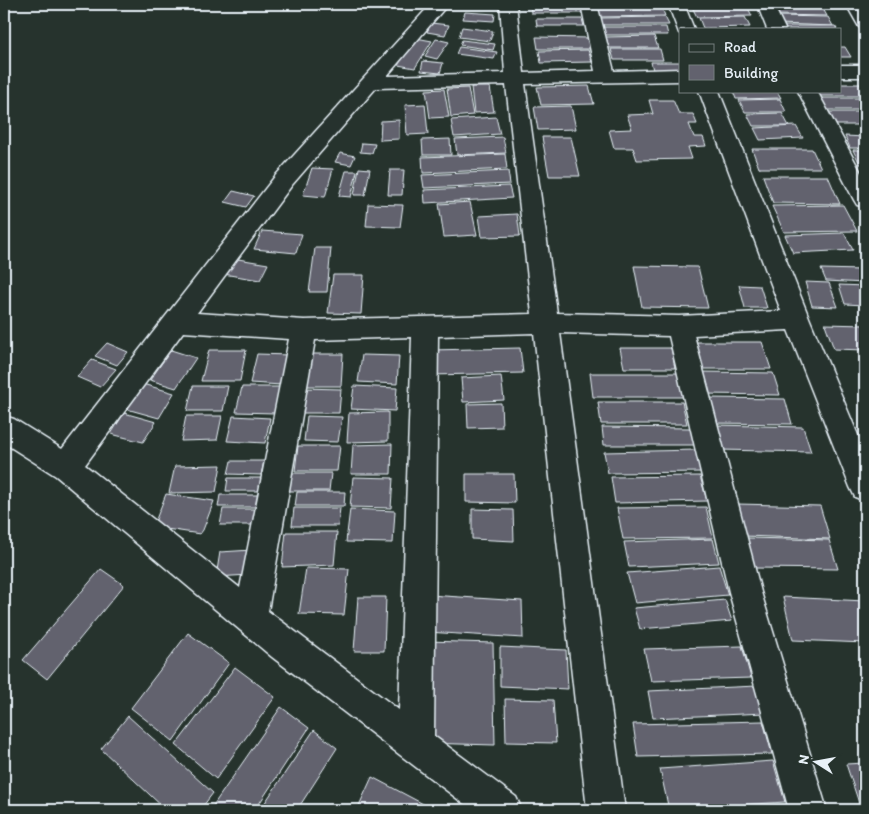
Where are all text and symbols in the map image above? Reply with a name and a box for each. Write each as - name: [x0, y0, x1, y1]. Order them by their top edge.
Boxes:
- legend: [679, 28, 842, 92]
- text: Road: [724, 38, 757, 56]
- text: Building: [724, 64, 778, 82]
- north arrow: [792, 736, 842, 786]
- text: N: [794, 753, 813, 766]

